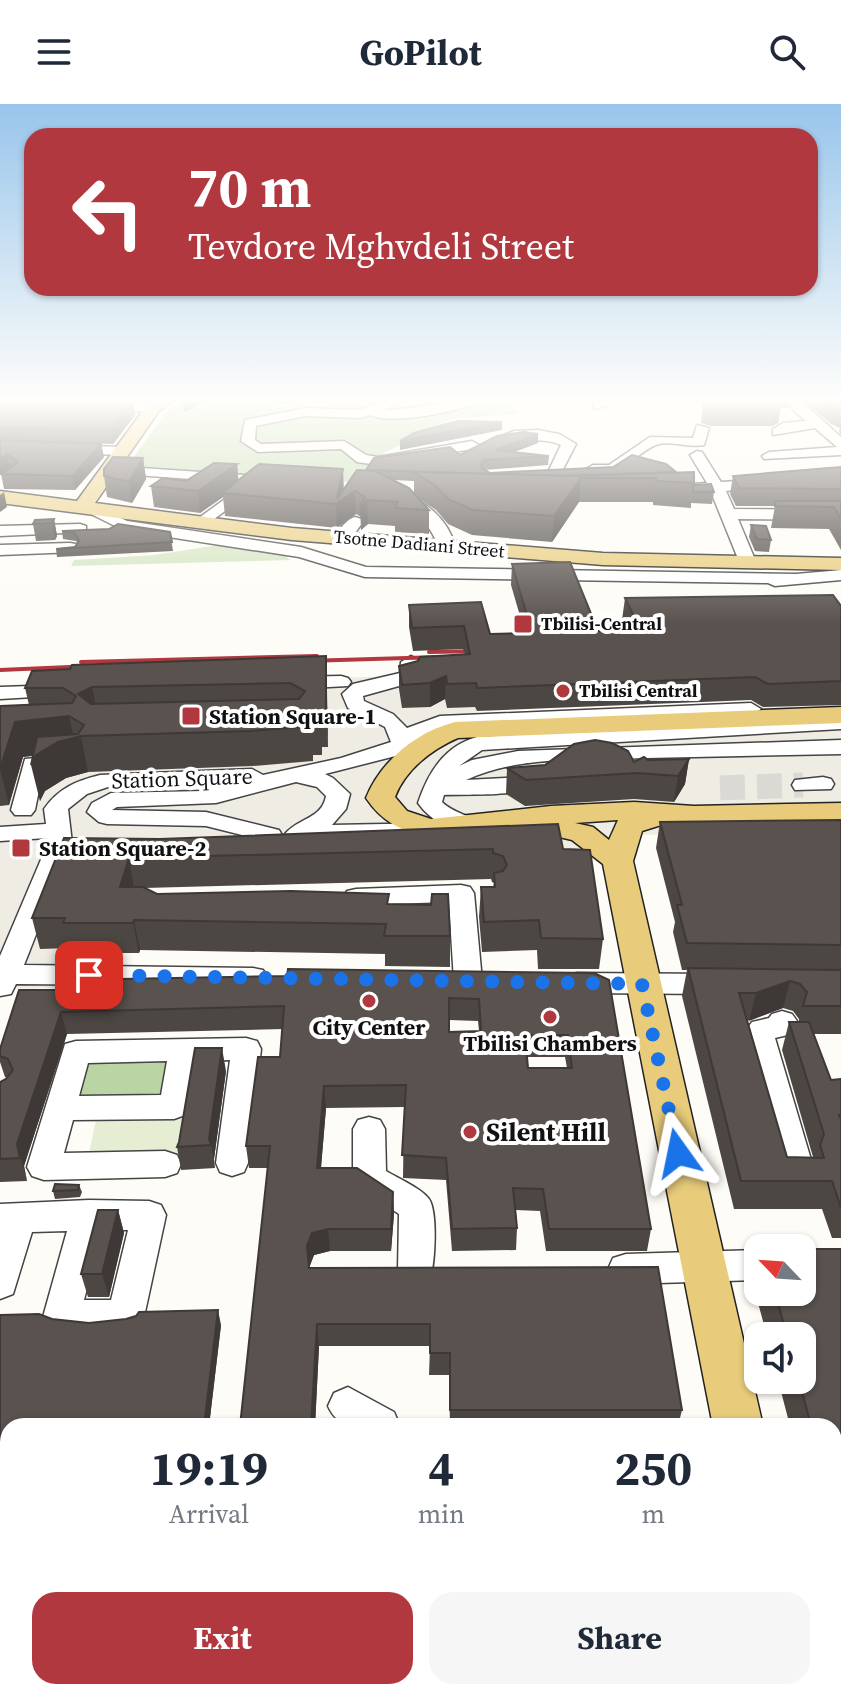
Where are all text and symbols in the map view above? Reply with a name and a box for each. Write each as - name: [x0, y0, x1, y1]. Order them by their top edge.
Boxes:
- text: GoPilot: [359, 28, 482, 77]
- icon: menu: [32, 30, 76, 74]
- icon: search: [765, 30, 809, 74]
- text: 70 m: [188, 149, 311, 226]
- icon: left: [56, 160, 160, 264]
- text: Tevdore Mghvdeli Street: [188, 222, 574, 271]
- street label: Tsotne Dadiani Street: [333, 524, 506, 563]
- place label: Tbilisi-Central: [541, 611, 662, 636]
- marker: Tbilisi-Central: [512, 613, 534, 635]
- place label: Tbilisi Central: [579, 678, 698, 703]
- marker: Tbilisi Central: [554, 682, 572, 700]
- place label: Station Square-1: [209, 701, 376, 731]
- marker: Station Square-1: [180, 705, 202, 727]
- street label: Station Square: [111, 761, 253, 795]
- place label: Station Square-2: [39, 833, 206, 863]
- marker: Station Square-2: [10, 837, 32, 859]
- pin: [55, 941, 123, 1009]
- icon: arrive: [67, 953, 111, 997]
- marker: City Center: [360, 992, 378, 1010]
- marker: Tbilisi Chambers: [541, 1008, 559, 1026]
- place label: City Center: [312, 1012, 426, 1042]
- place label: Tbilisi Chambers: [463, 1028, 637, 1058]
- position arrow: [636, 1111, 720, 1195]
- place label: Silent Hill: [486, 1114, 606, 1150]
- marker: Silent Hill: [461, 1123, 479, 1141]
- north arrow: [744, 1234, 816, 1306]
- map controls: [744, 1234, 816, 1394]
- button: sound: [744, 1322, 816, 1394]
- text: 19:19: [150, 1435, 268, 1501]
- text: 4: [428, 1435, 454, 1501]
- text: 250: [614, 1435, 692, 1501]
- text: Arrival: [169, 1496, 249, 1532]
- text: min: [418, 1496, 465, 1532]
- text: m: [642, 1496, 665, 1532]
- button: Exit: [32, 1592, 413, 1684]
- button: Share: [429, 1592, 810, 1684]

